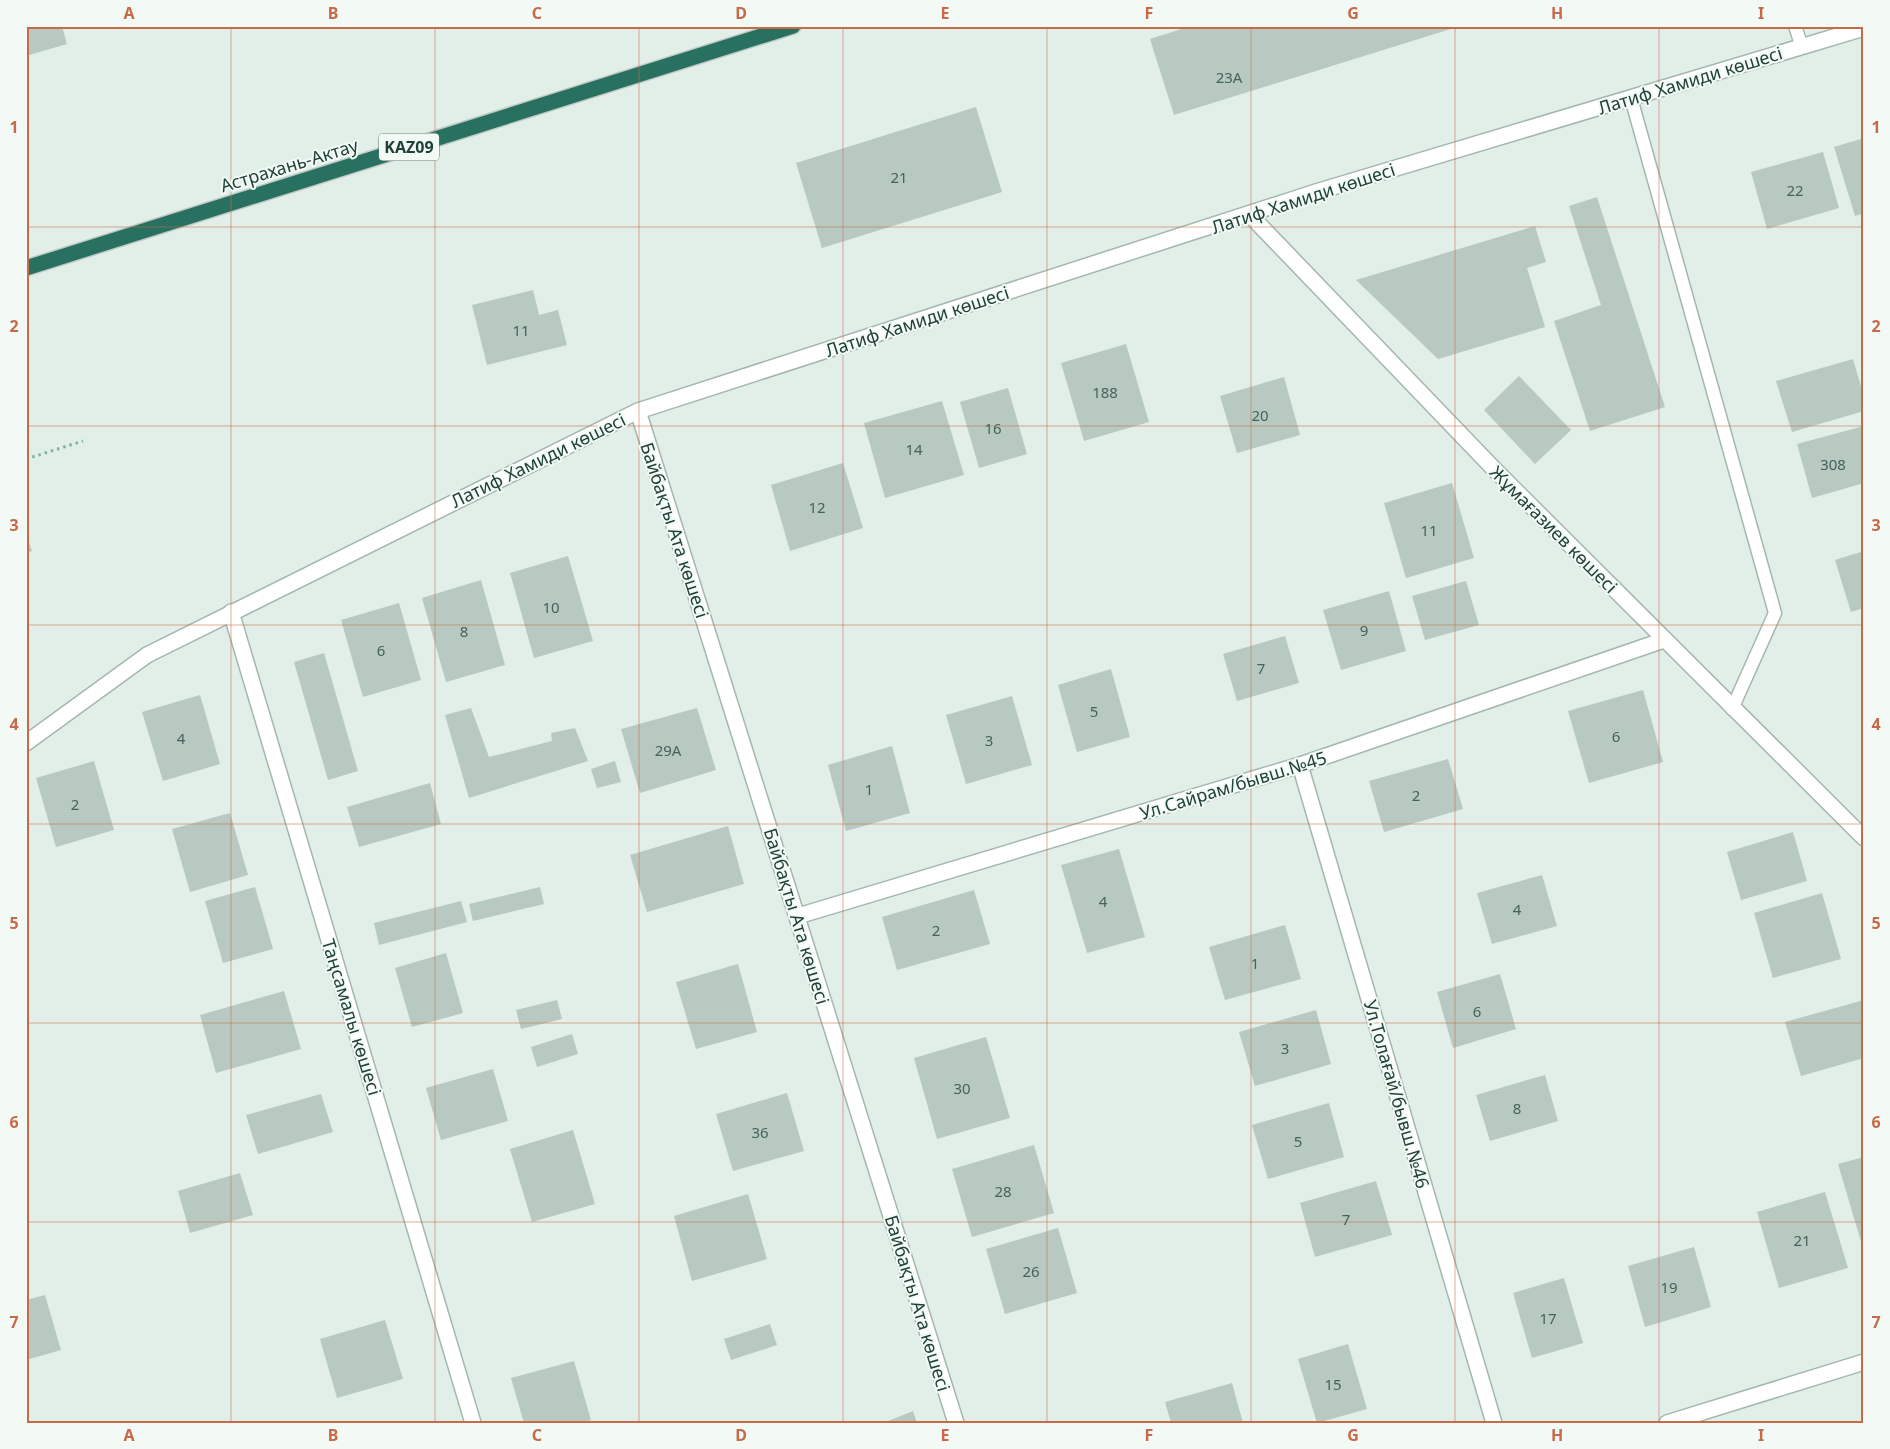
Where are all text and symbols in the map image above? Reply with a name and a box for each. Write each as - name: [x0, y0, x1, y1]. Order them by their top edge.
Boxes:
- text: A: [123, 2, 135, 24]
- text: B: [328, 2, 338, 24]
- text: C: [532, 2, 542, 24]
- text: D: [735, 2, 747, 24]
- text: E: [941, 2, 950, 24]
- text: F: [1145, 2, 1153, 24]
- text: G: [1347, 2, 1359, 24]
- text: H: [1551, 2, 1563, 24]
- text: I: [1758, 2, 1764, 24]
- street label: Латиф Хамиди көшесі: [1595, 41, 1785, 119]
- house number: 23А: [1216, 67, 1243, 87]
- text: 1: [9, 116, 19, 138]
- text: 1: [1871, 116, 1881, 138]
- street label: Астрахань-Актау: [217, 132, 362, 197]
- road number: KAZ09: [379, 134, 439, 160]
- street label: Латиф Хамиди көшесі: [1208, 157, 1398, 239]
- house number: 21: [890, 167, 908, 187]
- house number: 22: [1786, 180, 1804, 200]
- street label: Латиф Хамиди көшесі: [822, 280, 1012, 362]
- text: 2: [9, 315, 19, 337]
- text: 2: [1871, 315, 1881, 337]
- house number: 11: [512, 320, 530, 340]
- house number: 188: [1092, 382, 1118, 402]
- house number: 20: [1251, 405, 1269, 425]
- street label: Латиф Хамиди көшесі: [447, 407, 629, 513]
- house number: 16: [984, 418, 1002, 438]
- street label: Байбақты Ата көшесі: [635, 439, 715, 621]
- house number: 14: [905, 439, 923, 459]
- house number: 308: [1820, 454, 1846, 474]
- street label: Жұмағазиев көшесі: [1485, 460, 1623, 598]
- house number: 12: [808, 497, 826, 517]
- text: 3: [9, 514, 19, 536]
- text: 3: [1871, 514, 1881, 536]
- house number: 11: [1420, 520, 1438, 540]
- house number: 10: [542, 597, 560, 617]
- house number: 9: [1360, 620, 1368, 640]
- house number: 8: [460, 621, 468, 641]
- house number: 6: [377, 640, 385, 660]
- house number: 7: [1257, 658, 1265, 678]
- house number: 5: [1090, 701, 1098, 721]
- text: 4: [9, 713, 19, 735]
- text: 4: [1871, 713, 1881, 735]
- house number: 6: [1612, 726, 1620, 746]
- house number: 4: [177, 728, 186, 748]
- house number: 3: [985, 730, 993, 750]
- house number: 29А: [655, 740, 682, 760]
- street label: Ул.Сайрам/бывш.№45: [1137, 745, 1329, 825]
- house number: 1: [865, 779, 873, 799]
- house number: 2: [1412, 785, 1420, 805]
- house number: 2: [71, 794, 79, 814]
- street label: Байбақты Ата көшесі: [759, 825, 835, 1007]
- house number: 4: [1099, 891, 1108, 911]
- house number: 4: [1513, 899, 1522, 919]
- text: 5: [9, 912, 19, 934]
- text: 5: [1871, 912, 1881, 934]
- house number: 2: [932, 920, 940, 940]
- street label: Таңсамалы көшесі: [317, 936, 387, 1098]
- house number: 1: [1251, 953, 1259, 973]
- street label: Ул.Толағай/бывш.№46: [1359, 997, 1435, 1191]
- house number: 6: [1473, 1001, 1481, 1021]
- house number: 3: [1281, 1038, 1289, 1058]
- house number: 30: [953, 1078, 971, 1098]
- house number: 8: [1513, 1098, 1521, 1118]
- text: 6: [9, 1111, 19, 1133]
- text: 6: [1871, 1111, 1881, 1133]
- house number: 36: [751, 1122, 769, 1142]
- house number: 5: [1294, 1131, 1302, 1151]
- house number: 28: [994, 1181, 1012, 1201]
- house number: 7: [1342, 1209, 1350, 1229]
- street label: Байбақты Ата көшесі: [880, 1212, 956, 1394]
- house number: 21: [1793, 1230, 1811, 1250]
- house number: 26: [1022, 1261, 1040, 1281]
- house number: 19: [1660, 1277, 1678, 1297]
- house number: 17: [1539, 1308, 1557, 1328]
- text: 7: [9, 1311, 19, 1333]
- text: 7: [1871, 1311, 1881, 1333]
- house number: 15: [1324, 1374, 1342, 1394]
- text: A: [123, 1424, 135, 1446]
- text: B: [328, 1424, 338, 1446]
- text: C: [532, 1424, 542, 1446]
- text: D: [735, 1424, 747, 1446]
- text: E: [941, 1424, 950, 1446]
- text: F: [1145, 1424, 1153, 1446]
- text: G: [1347, 1424, 1359, 1446]
- text: H: [1551, 1424, 1563, 1446]
- text: I: [1758, 1424, 1764, 1446]

